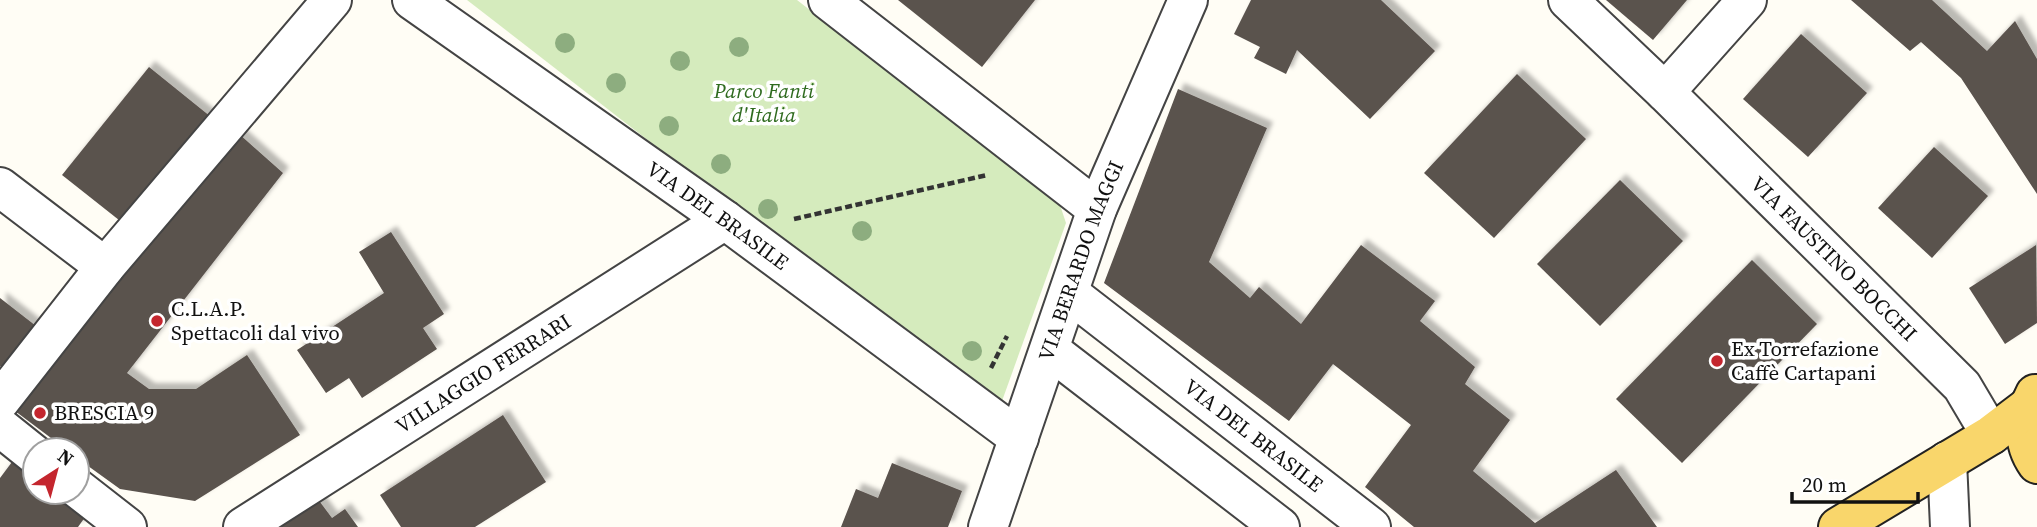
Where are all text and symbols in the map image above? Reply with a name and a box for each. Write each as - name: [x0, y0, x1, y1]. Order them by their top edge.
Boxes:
- park label: Parco Fanti d'Italia: [713, 76, 815, 129]
- street label: VIA DEL BRASILE: [641, 154, 795, 276]
- street label: VIA BERARDO MAGGI: [1031, 156, 1130, 365]
- street label: VIA FAUSTINO BOCCHI: [1744, 170, 1924, 348]
- place label: C.L.A.P. Spettacoli dal vivo: [171, 294, 340, 347]
- street label: VILLAGGIO FERRARI: [390, 307, 576, 440]
- marker: C.L.A.P. Spettacoli dal vivo: [149, 313, 165, 329]
- place label: Ex Torrefazione Caffè Cartapani: [1731, 334, 1879, 387]
- marker: Ex Torrefazione Caffè Cartapani: [1709, 353, 1725, 369]
- street label: VIA DEL BRASILE: [1178, 372, 1329, 499]
- place label: BRESCIA 9: [54, 398, 154, 427]
- marker: BRESCIA 9: [32, 405, 48, 421]
- north arrow: [21, 436, 91, 506]
- text: N: [53, 443, 79, 472]
- scale bar: [1792, 461, 1918, 505]
- text: 20 m: [1802, 470, 1847, 499]

